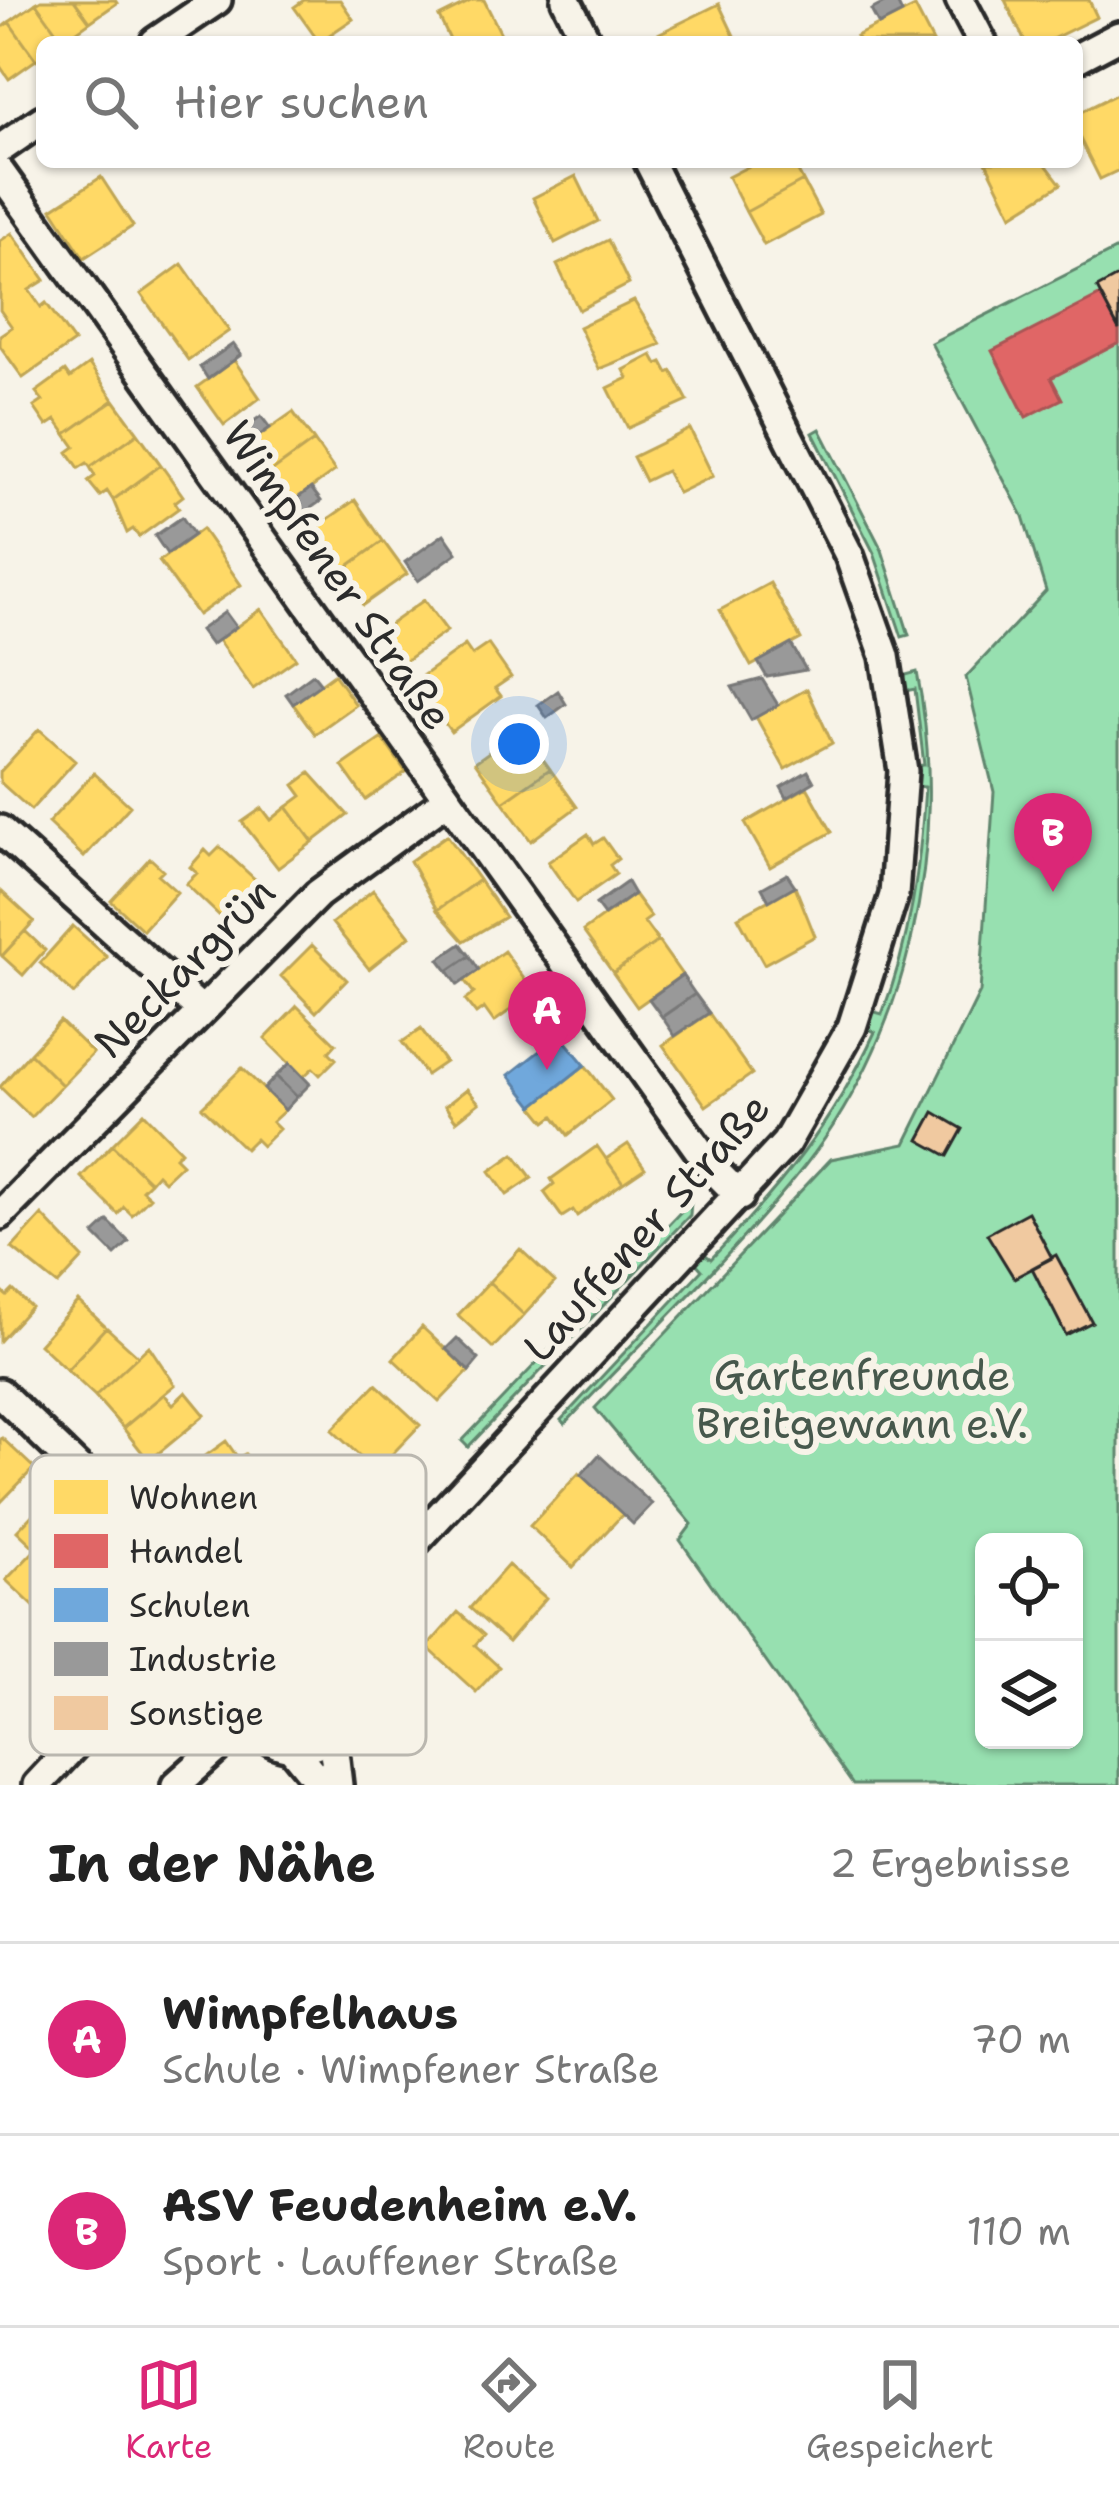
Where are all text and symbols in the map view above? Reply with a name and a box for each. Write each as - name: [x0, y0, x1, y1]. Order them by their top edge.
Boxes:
- search box: [36, 36, 1083, 168]
- icon: search: [78, 69, 144, 135]
- text: Hier suchen: [174, 72, 429, 132]
- street label: Wimpfener Straße: [210, 409, 466, 741]
- your location: [489, 714, 549, 774]
- pin: B: [1014, 793, 1092, 892]
- street label: Neckargrün: [81, 864, 287, 1070]
- pin: A: [508, 971, 586, 1070]
- street label: Lauffener Straße: [510, 1081, 782, 1373]
- park label: Gartenfreunde Breitgewann e.V.: [696, 1347, 1028, 1451]
- legend: [30, 1455, 426, 1755]
- text: Wohnen: [129, 1475, 258, 1520]
- text: Handel: [129, 1529, 242, 1574]
- map controls: [975, 1533, 1083, 1749]
- button: locate: [975, 1533, 1083, 1641]
- text: Schulen: [129, 1583, 251, 1628]
- text: Industrie: [129, 1637, 277, 1682]
- button: layers: [975, 1641, 1083, 1749]
- text: Sonstige: [129, 1691, 264, 1736]
- text: In der Nähe: [48, 1829, 376, 1897]
- text: 2 Ergebnisse: [830, 1837, 1071, 1889]
- text: Wimpfelhaus: [162, 1983, 458, 2043]
- text: A: [72, 2013, 102, 2065]
- text: 70 m: [970, 2013, 1071, 2065]
- text: Schule · Wimpfener Straße: [162, 2043, 660, 2095]
- text: ASV Feudenheim e.V.: [162, 2175, 637, 2235]
- text: B: [75, 2205, 99, 2257]
- text: 110 m: [967, 2205, 1071, 2257]
- text: Sport · Lauffener Straße: [162, 2235, 619, 2287]
- tab: Karte: [125, 2352, 212, 2469]
- tab: Route: [463, 2352, 556, 2469]
- tab: Gespeichert: [806, 2352, 994, 2469]

